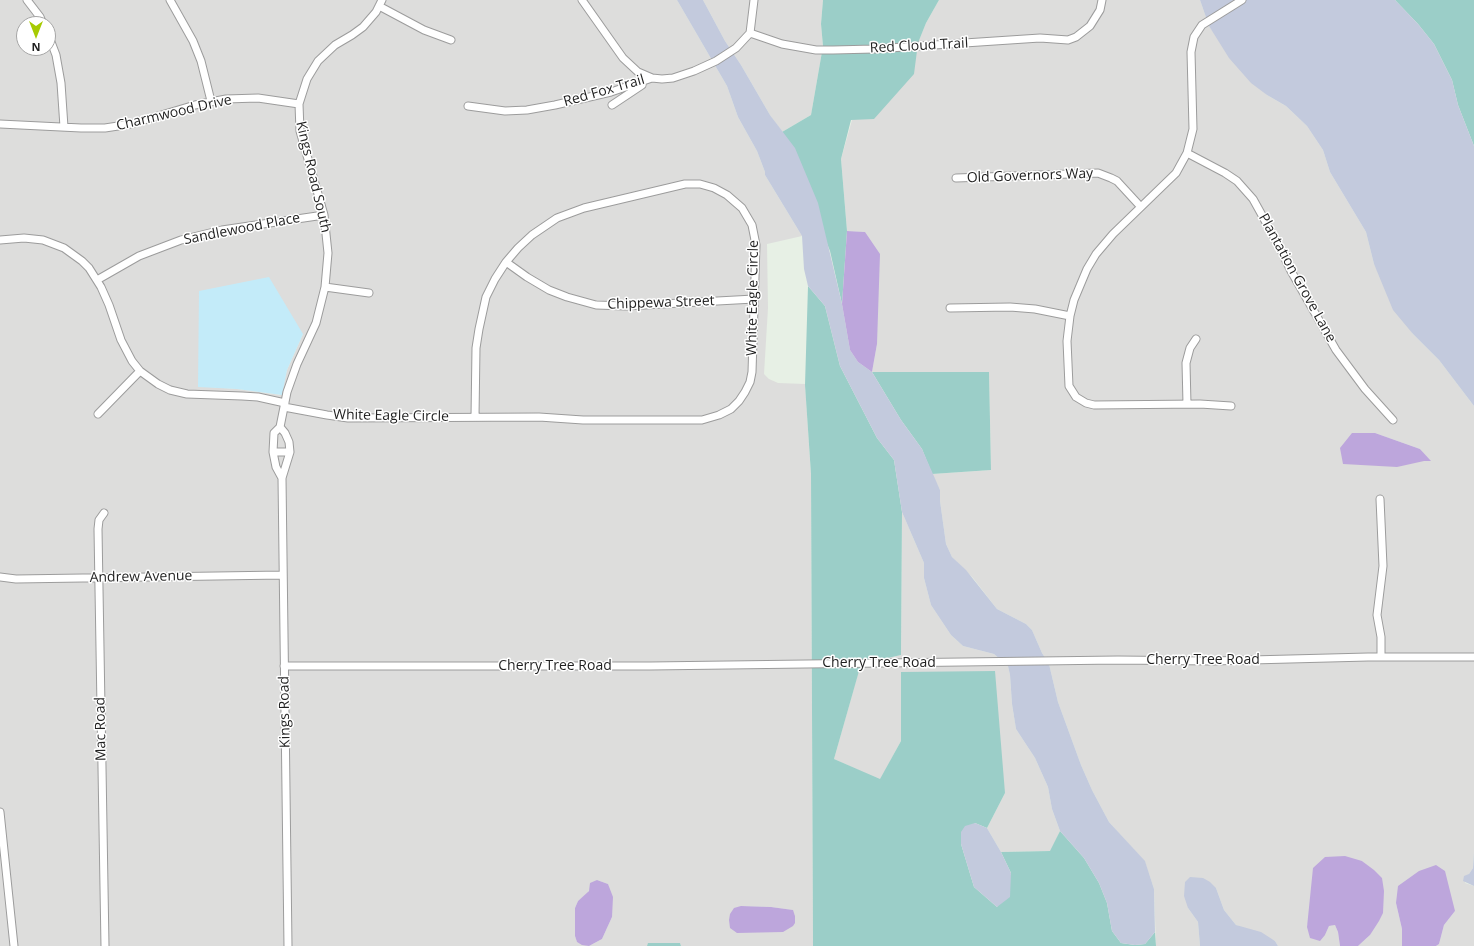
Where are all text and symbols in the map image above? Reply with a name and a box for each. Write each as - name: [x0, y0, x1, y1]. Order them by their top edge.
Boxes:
- north arrow: [16, 16, 56, 56]
- street label: Red Cloud Trail: [869, 35, 969, 57]
- text: N: [32, 40, 40, 55]
- street label: Red Fox Trail: [562, 71, 646, 111]
- street label: Charmwood Drive: [115, 92, 233, 134]
- street label: Kings Road South: [292, 120, 334, 234]
- street label: Old Governors Way: [966, 165, 1094, 187]
- street label: Sandlewood Place: [182, 209, 302, 249]
- street label: Plantation Grove Lane: [1255, 211, 1339, 345]
- street label: White Eagle Circle: [744, 240, 762, 356]
- street label: Chippewa Street: [607, 293, 715, 313]
- street label: White Eagle Circle: [333, 407, 449, 425]
- street label: Andrew Avenue: [89, 568, 193, 586]
- street label: Cherry Tree Road: [1146, 652, 1260, 668]
- street label: Cherry Tree Road: [822, 655, 936, 671]
- street label: Cherry Tree Road: [498, 658, 612, 674]
- street label: Kings Road: [276, 676, 294, 748]
- street label: Mac Road: [92, 697, 110, 761]

